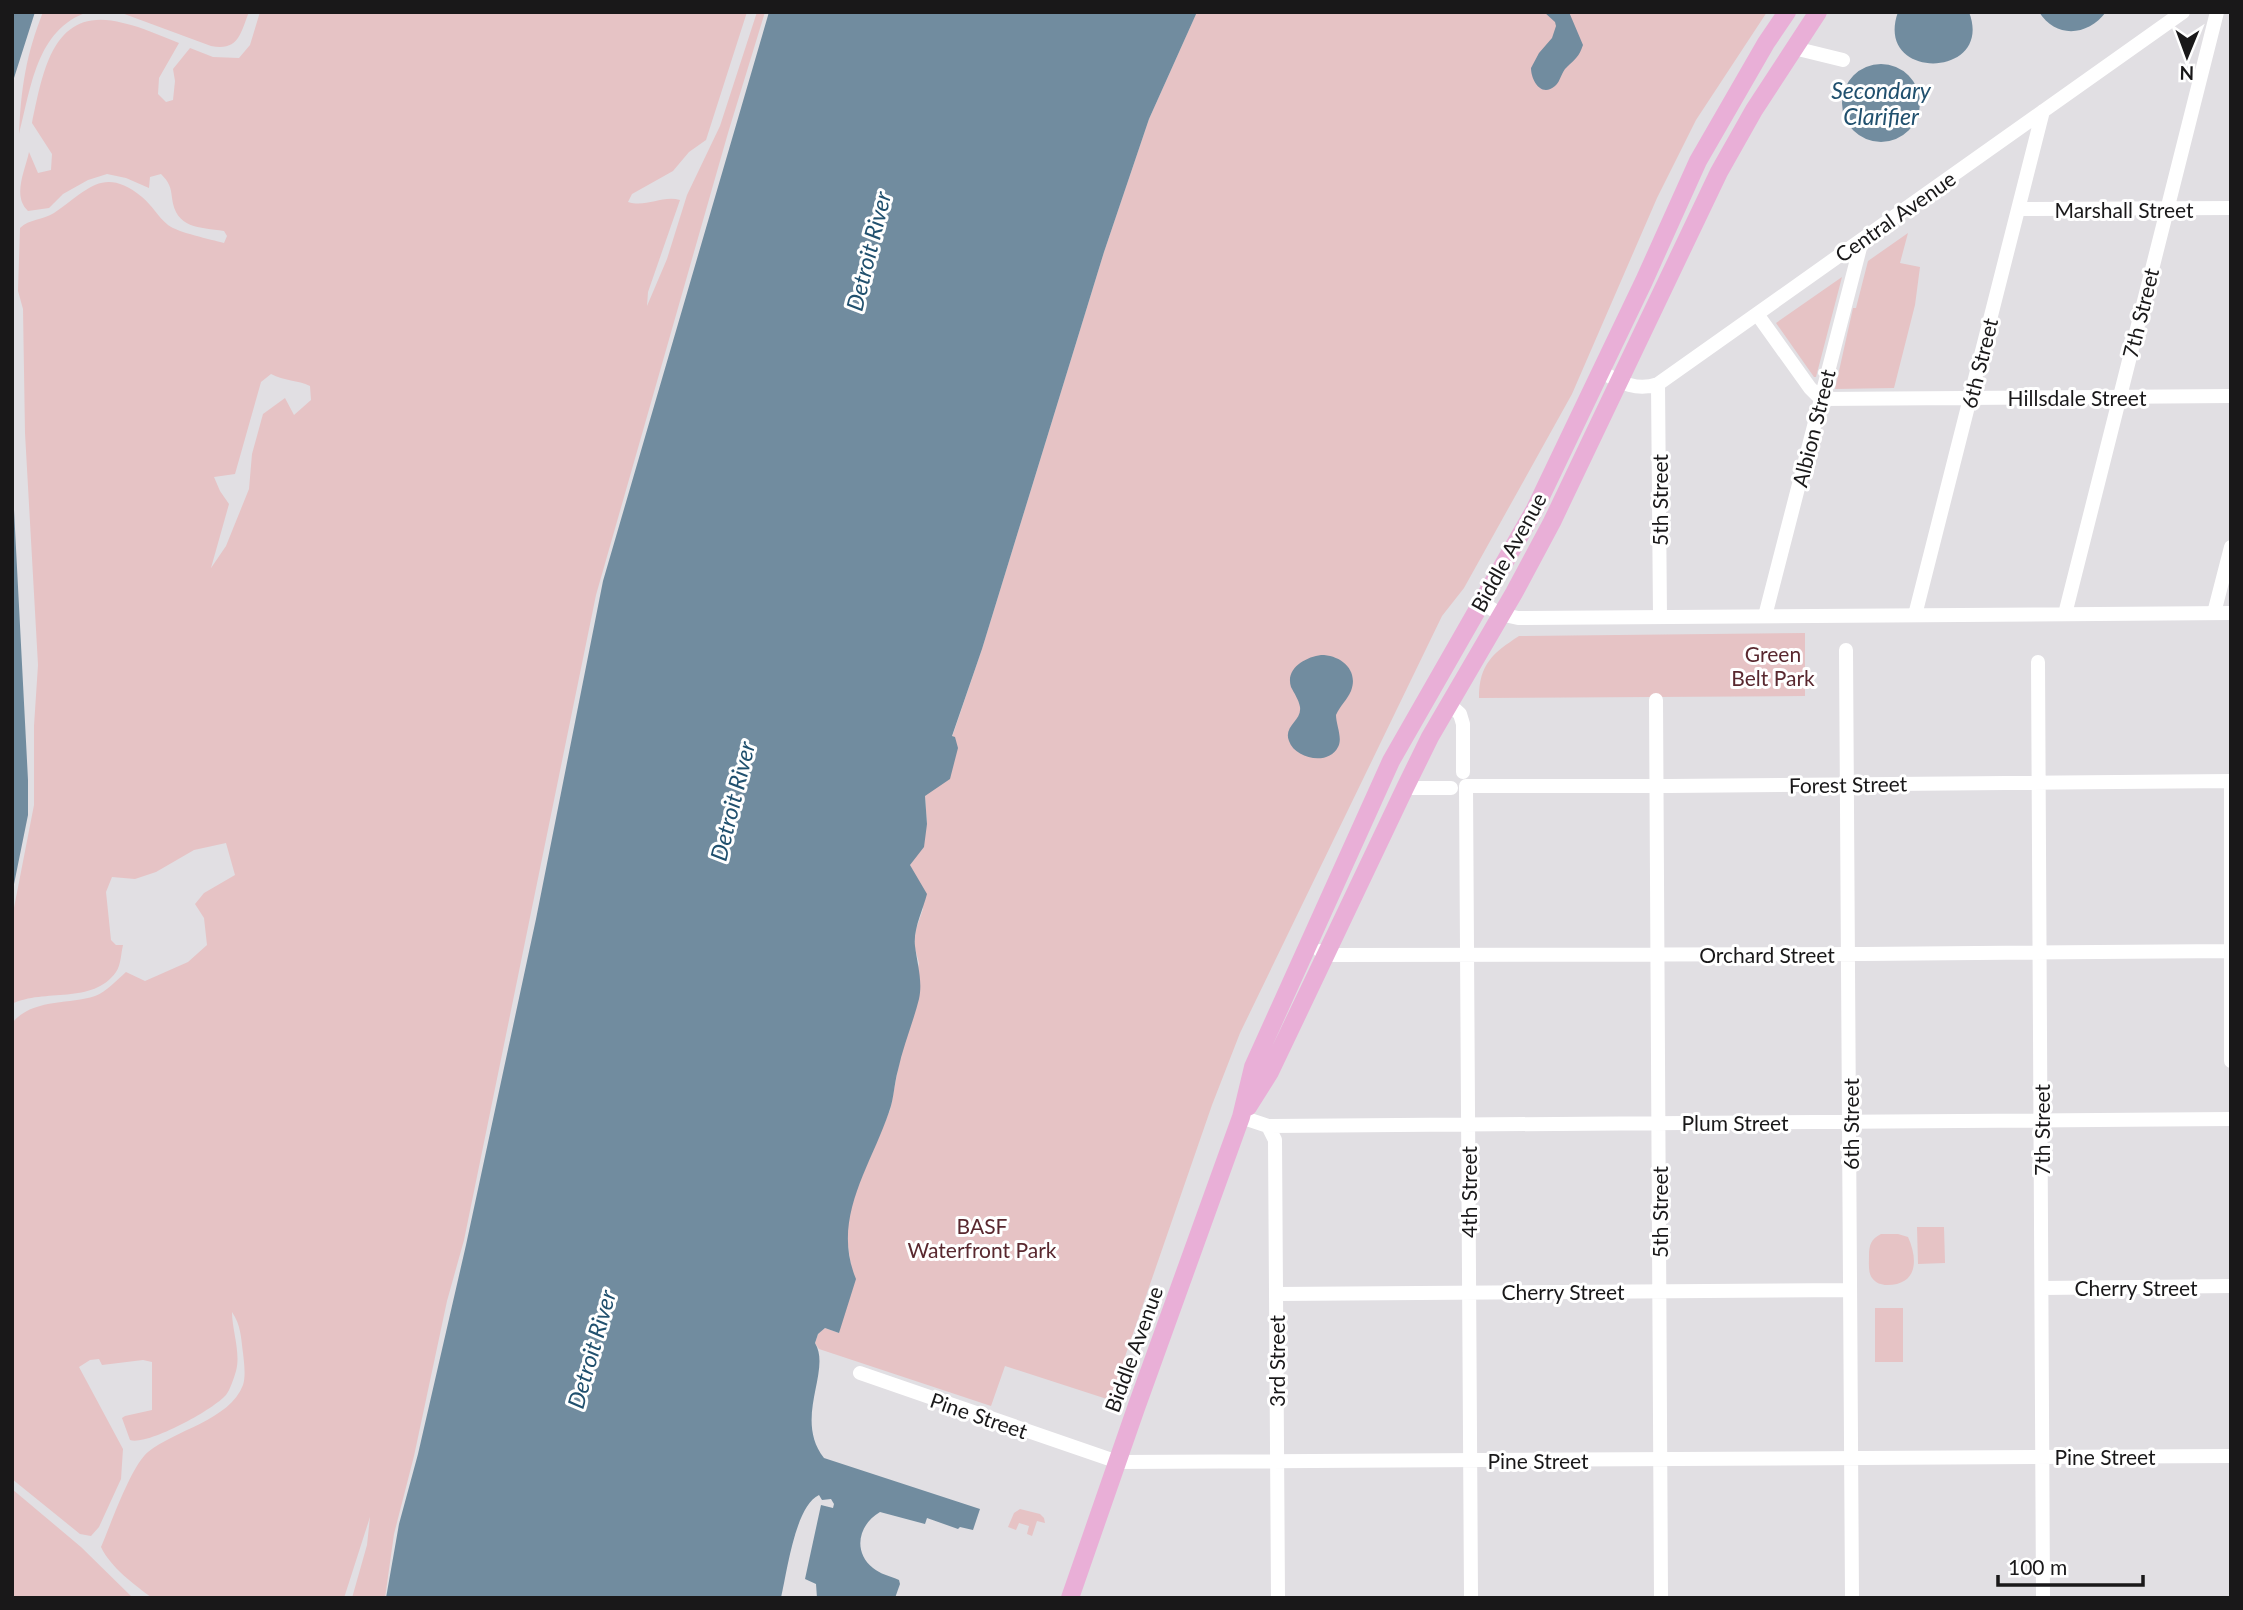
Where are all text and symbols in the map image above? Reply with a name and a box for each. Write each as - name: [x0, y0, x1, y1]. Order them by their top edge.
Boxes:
- north arrow: [2152, 21, 2222, 91]
- text: N: [2179, 62, 2194, 85]
- water label: Secondary Clarifier: [1831, 76, 1932, 130]
- street label: Central Avenue: [1830, 165, 1960, 267]
- water label: Detroit River: [840, 187, 897, 313]
- street label: Marshall Street: [2054, 197, 2194, 222]
- street label: 7th Street: [2117, 265, 2163, 361]
- street label: 6th Street: [1956, 315, 2002, 411]
- street label: Albion Street: [1786, 366, 1840, 489]
- street label: Hillsdale Street: [2008, 385, 2147, 410]
- street label: 5th Street: [1647, 453, 1672, 546]
- street label: Biddle Avenue: [1465, 488, 1551, 616]
- park label: Green Belt Park: [1731, 641, 1815, 690]
- water label: Detroit River: [704, 737, 761, 863]
- street label: Forest Street: [1789, 770, 1908, 798]
- street label: Orchard Street: [1699, 942, 1835, 967]
- street label: 6th Street: [1838, 1077, 1863, 1170]
- street label: 7th Street: [2029, 1083, 2054, 1176]
- street label: Plum Street: [1681, 1110, 1789, 1135]
- street label: 4th Street: [1456, 1145, 1481, 1238]
- street label: 5th Street: [1647, 1165, 1672, 1258]
- park label: BASF Waterfront Park: [907, 1213, 1057, 1262]
- street label: Cherry Street: [2074, 1275, 2198, 1300]
- street label: Cherry Street: [1501, 1279, 1625, 1304]
- street label: Biddle Avenue: [1099, 1283, 1167, 1415]
- water label: Detroit River: [561, 1286, 622, 1411]
- street label: 3rd Street: [1264, 1315, 1289, 1407]
- street label: Pine Street: [927, 1387, 1031, 1443]
- street label: Pine Street: [2054, 1444, 2156, 1469]
- street label: Pine Street: [1487, 1448, 1589, 1473]
- scale bar: [1998, 1544, 2143, 1588]
- text: 100 m: [2008, 1554, 2067, 1579]

